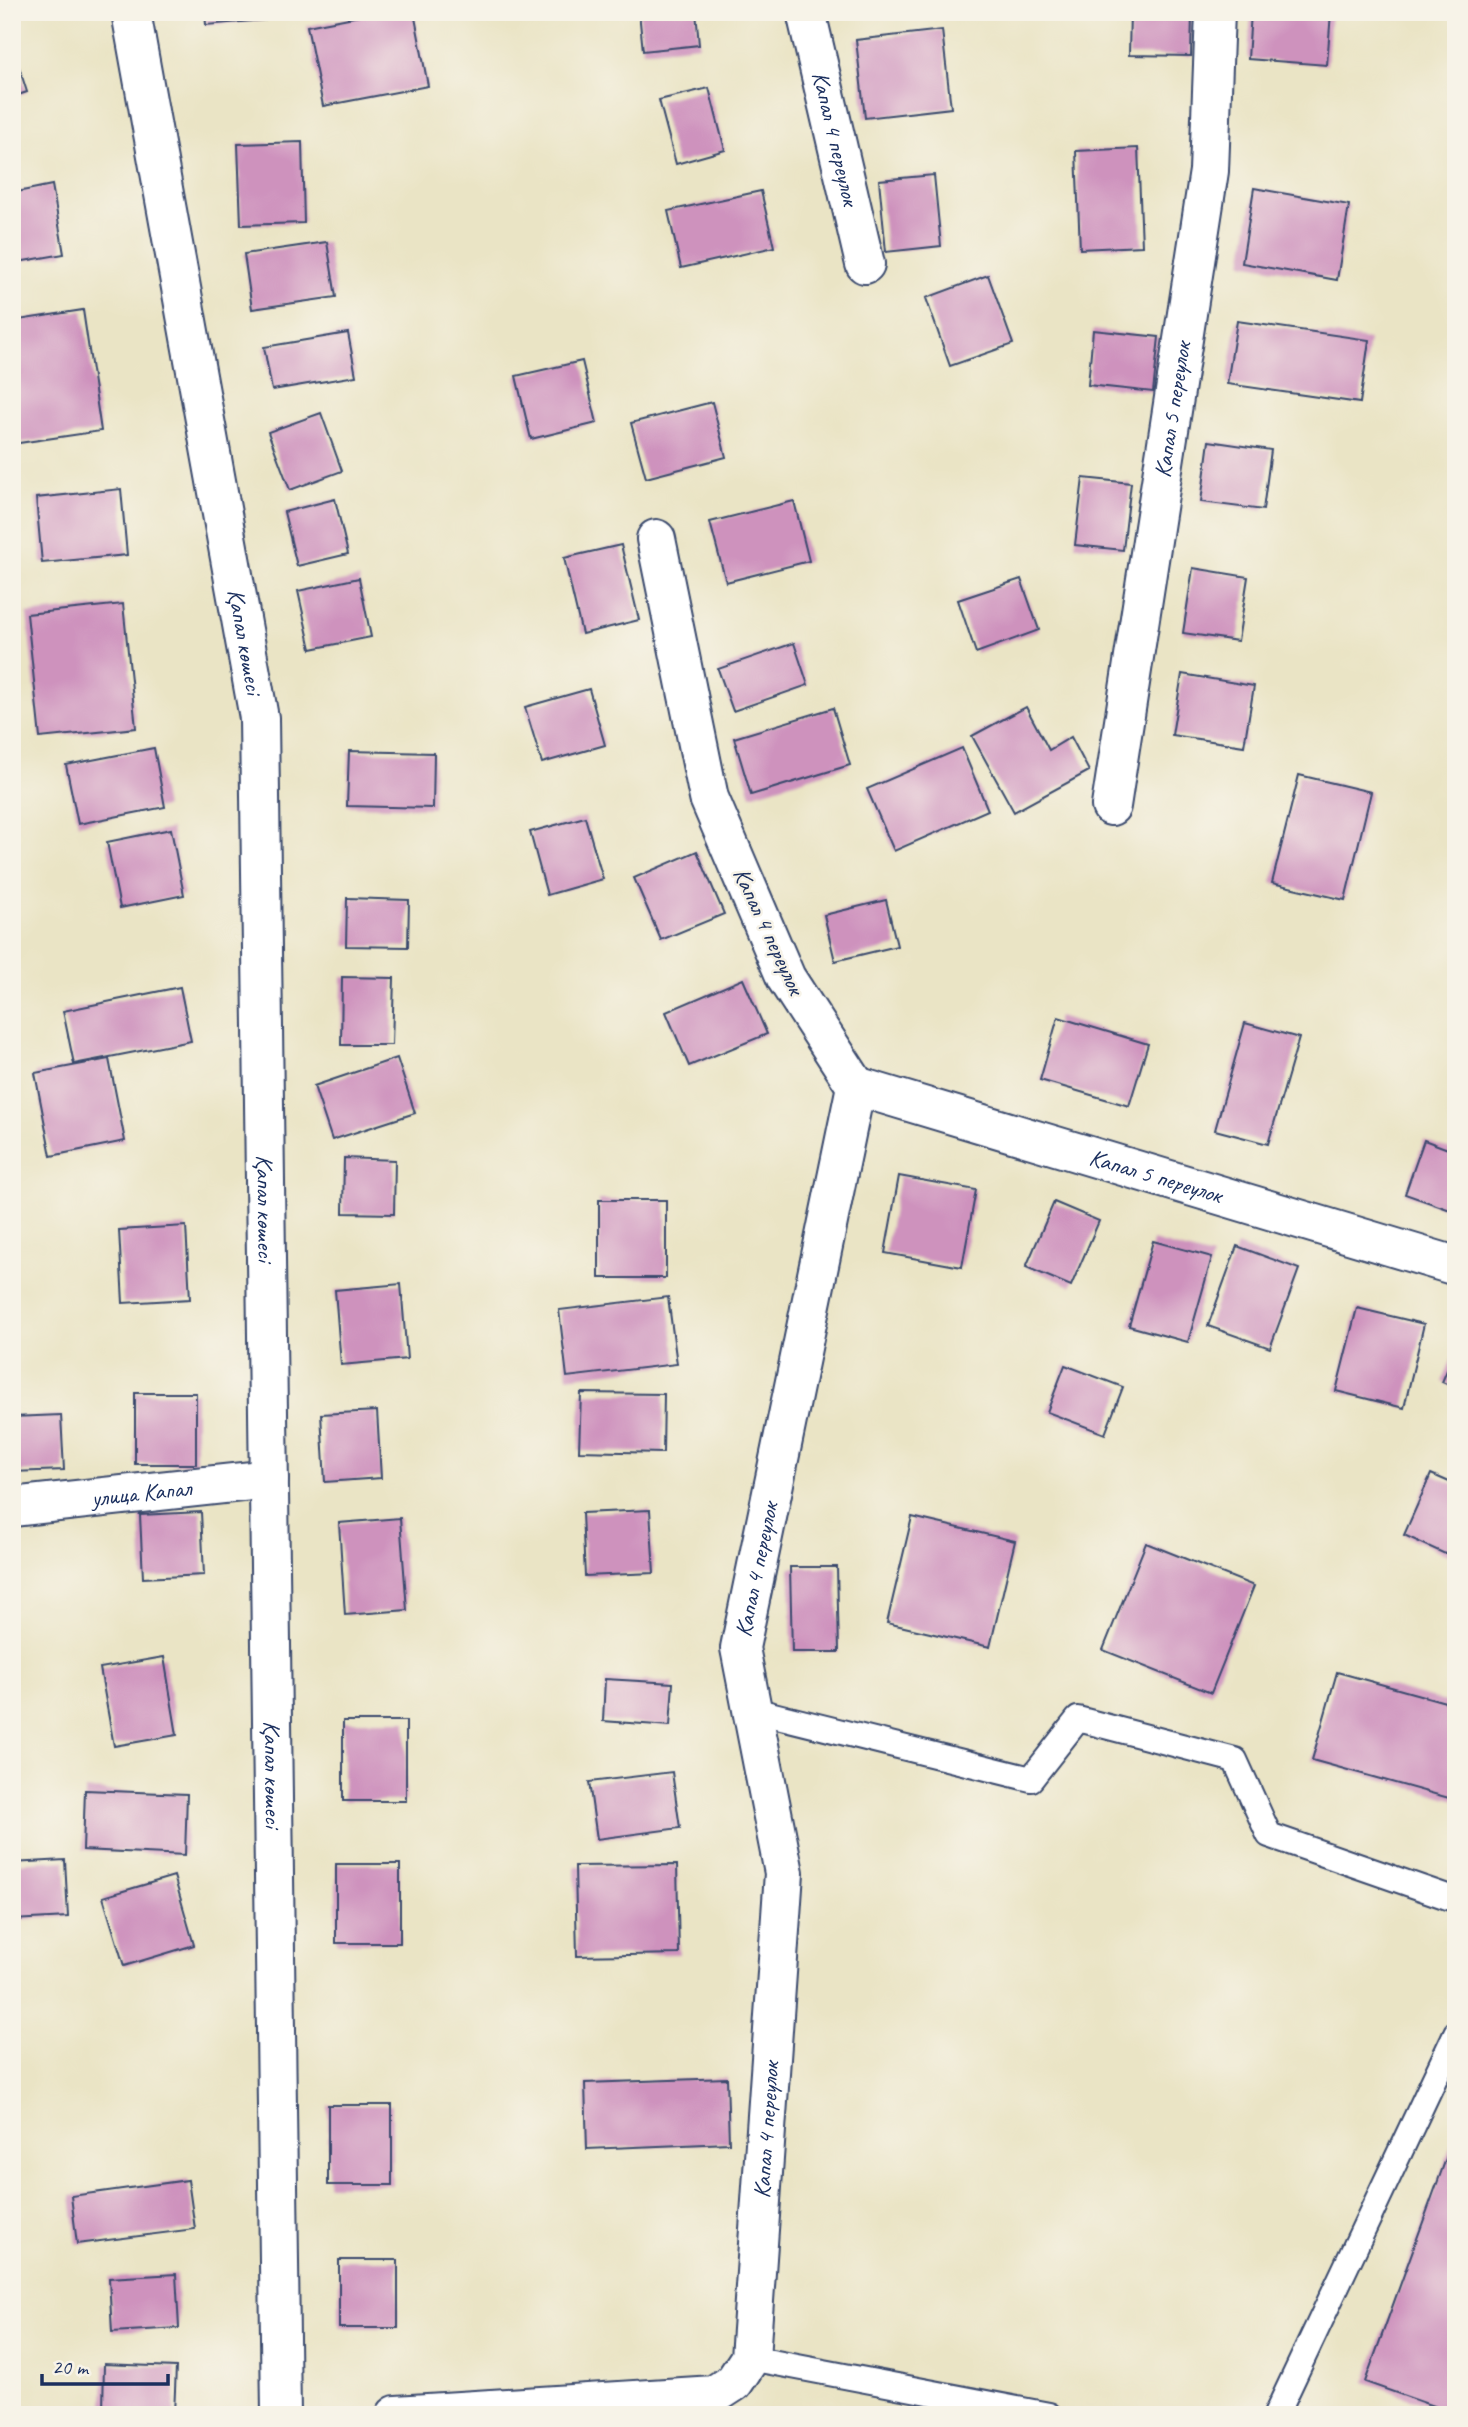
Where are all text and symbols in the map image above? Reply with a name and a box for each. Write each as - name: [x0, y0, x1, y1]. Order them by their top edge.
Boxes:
- street label: Капал 4 переулок: [805, 69, 866, 211]
- street label: Капал 5 переулок: [1147, 338, 1198, 480]
- street label: Қапал көшесі: [221, 586, 270, 699]
- street label: Капал 4 переулок: [727, 863, 812, 1001]
- street label: Капал 5 переулок: [1086, 1142, 1228, 1211]
- street label: Қапал көшесі: [250, 1155, 281, 1265]
- street label: улица Капал: [88, 1472, 194, 1513]
- street label: Капал 4 переулок: [728, 1497, 785, 1639]
- street label: Қапал көшесі: [257, 1721, 288, 1831]
- street label: Капал 4 переулок: [746, 2059, 786, 2199]
- scale bar: [42, 2343, 168, 2387]
- text: 20 m: [52, 2354, 90, 2380]

